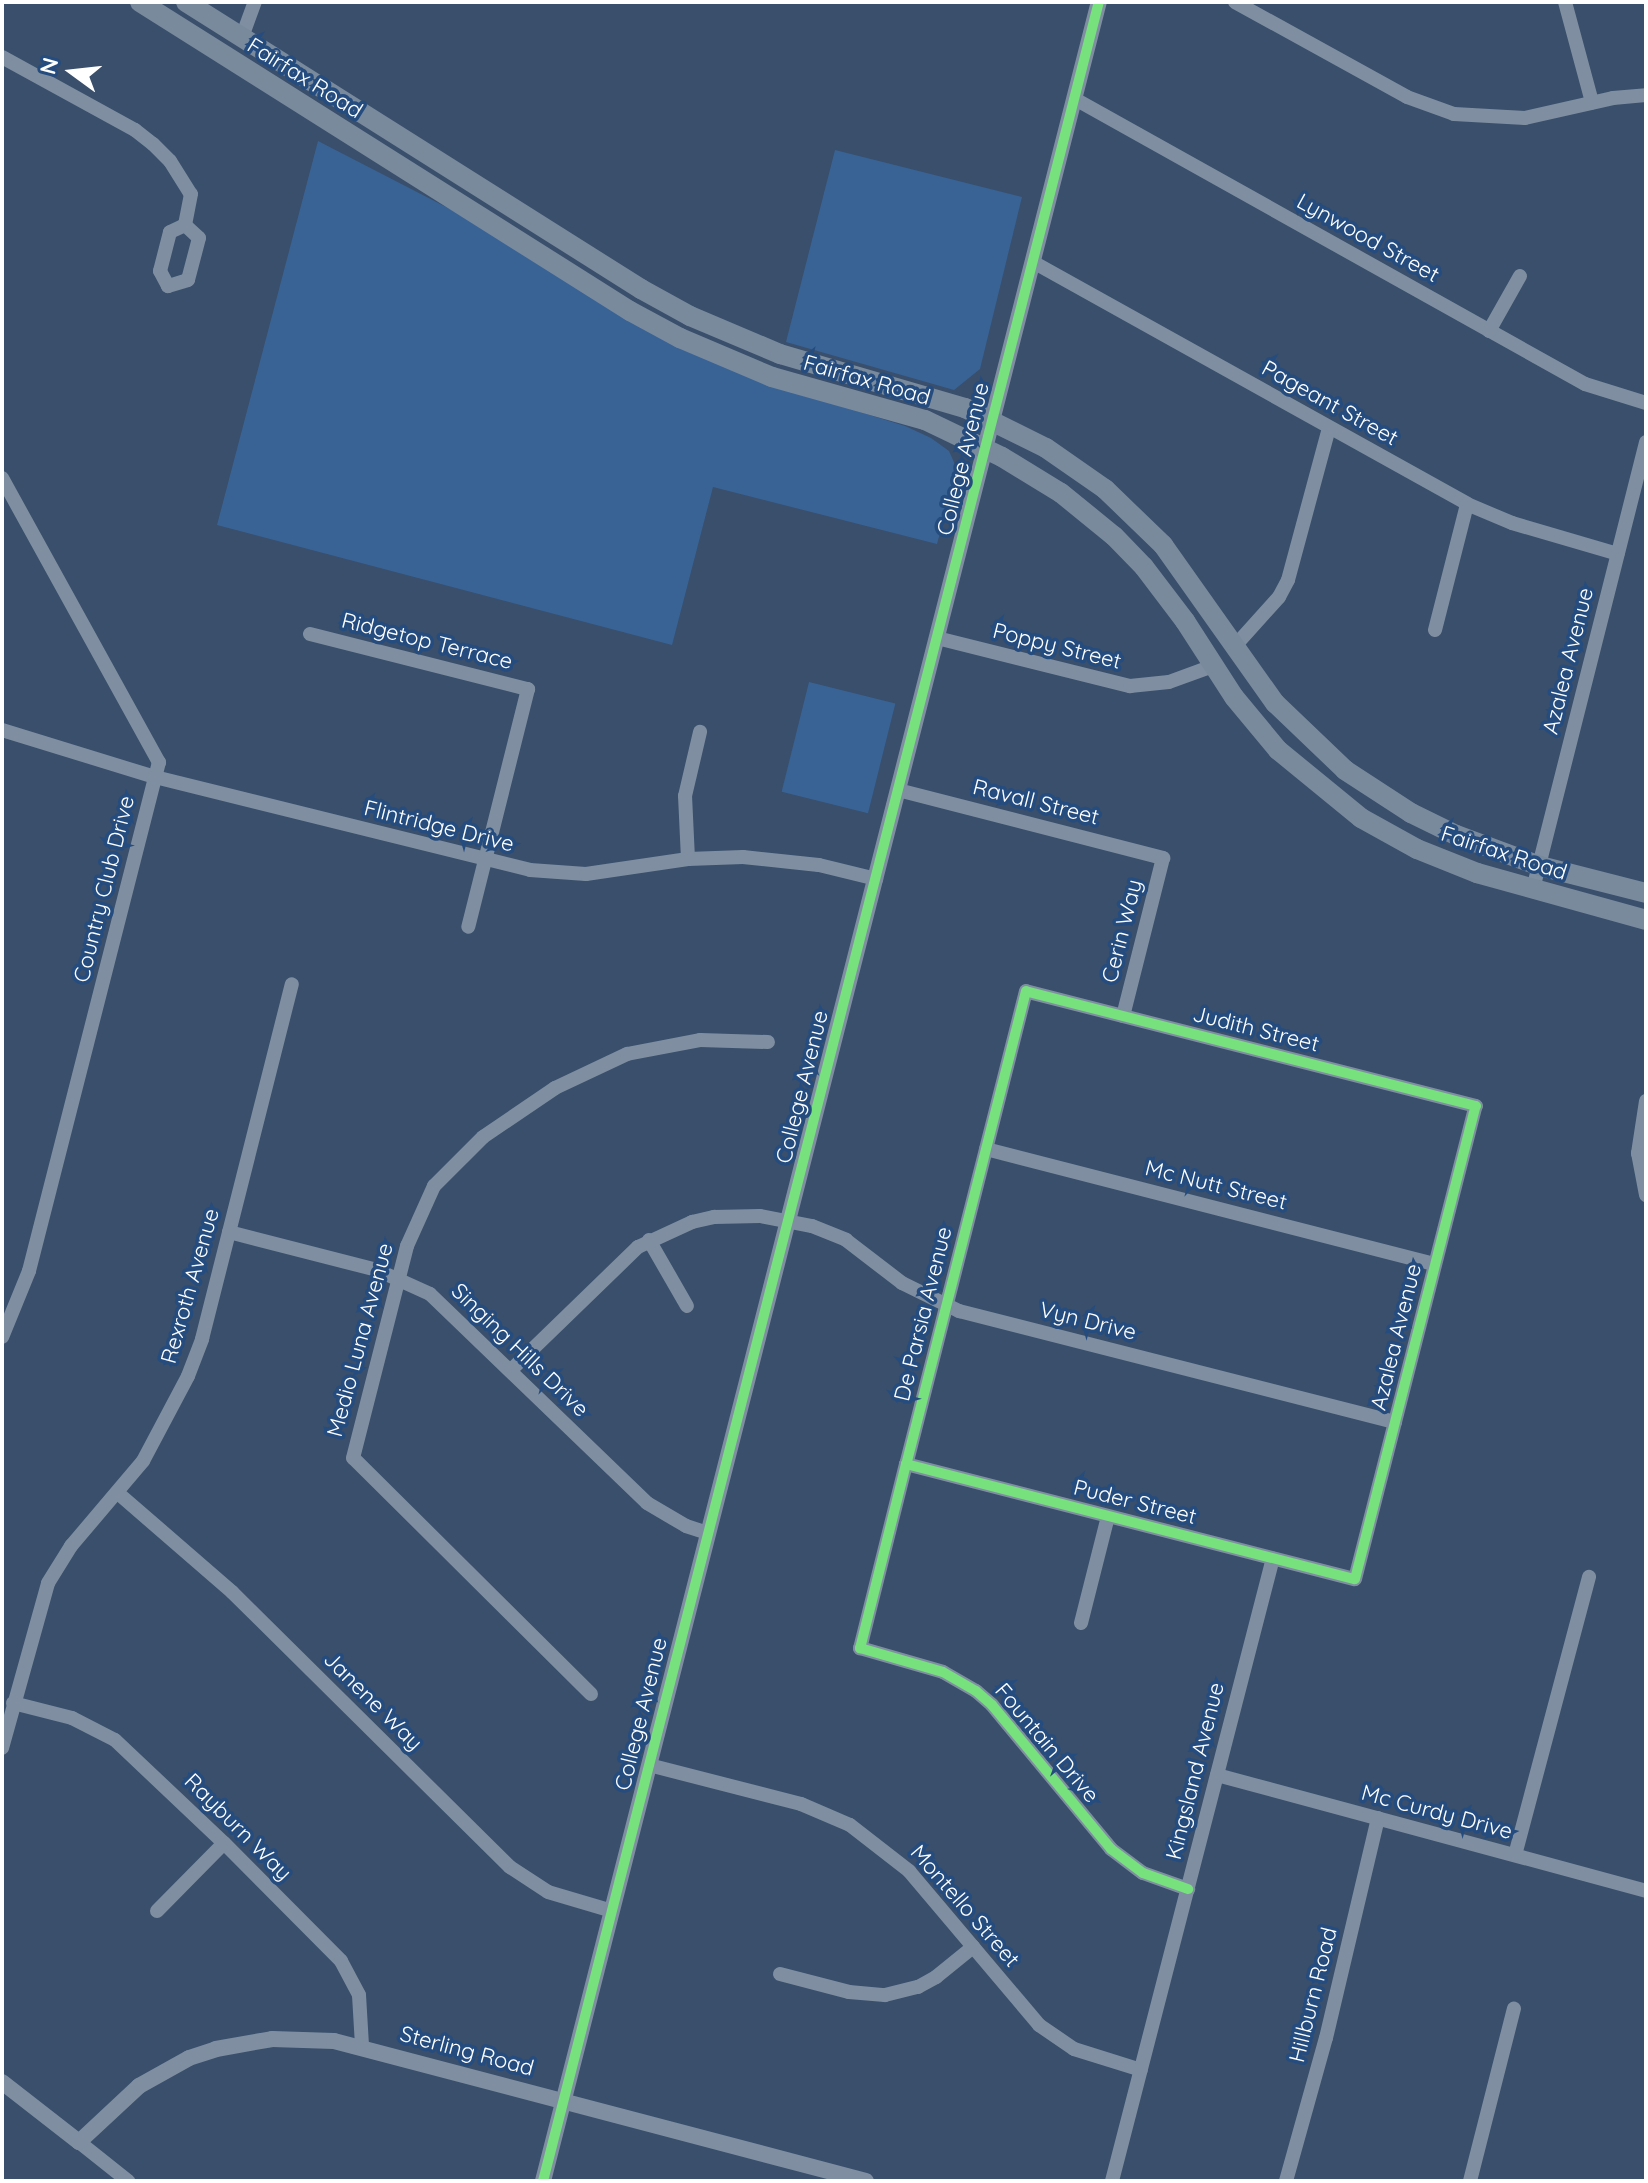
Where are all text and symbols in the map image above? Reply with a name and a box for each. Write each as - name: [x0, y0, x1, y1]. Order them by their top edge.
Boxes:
- north arrow: [32, 32, 112, 112]
- street label: Fairfax Road: [242, 32, 368, 124]
- text: N: [33, 54, 64, 77]
- street label: Lynwood Street: [1292, 188, 1444, 288]
- street label: Fairfax Road: [800, 349, 934, 411]
- street label: Pageant Street: [1257, 355, 1403, 451]
- street label: College Avenue: [931, 380, 995, 538]
- street label: Azalea Avenue: [1537, 585, 1599, 737]
- street label: Ridgetop Terrace: [339, 607, 515, 675]
- street label: Poppy Street: [990, 617, 1124, 675]
- street label: Ravall Street: [970, 774, 1102, 830]
- street label: Country Club Drive: [68, 793, 140, 985]
- street label: Flintridge Drive: [361, 795, 517, 857]
- street label: Fairfax Road: [1438, 820, 1570, 886]
- street label: Cerin Way: [1096, 877, 1148, 985]
- street label: Judith Street: [1190, 1001, 1322, 1057]
- street label: College Avenue: [770, 1008, 834, 1166]
- street label: Mc Nutt Street: [1142, 1155, 1290, 1215]
- street label: Rexroth Avenue: [155, 1205, 225, 1367]
- street label: De Parsia Avenue: [889, 1224, 957, 1404]
- street label: Medio Luna Avenue: [321, 1240, 399, 1440]
- street label: Azalea Avenue: [1365, 1261, 1427, 1413]
- street label: Singing Hills Drive: [446, 1278, 594, 1422]
- street label: Vyn Drive: [1037, 1296, 1139, 1346]
- street label: Puder Street: [1071, 1474, 1199, 1530]
- street label: College Avenue: [609, 1635, 673, 1793]
- street label: Janene Way: [318, 1646, 428, 1756]
- street label: Fountain Drive: [989, 1678, 1105, 1808]
- street label: Kingsland Avenue: [1160, 1680, 1230, 1862]
- street label: Rayburn Way: [179, 1768, 297, 1886]
- street label: Mc Curdy Drive: [1359, 1779, 1515, 1845]
- street label: Montello Street: [905, 1839, 1025, 1973]
- street label: Hillburn Road: [1283, 1925, 1343, 2065]
- street label: Sterling Road: [397, 2020, 537, 2082]

